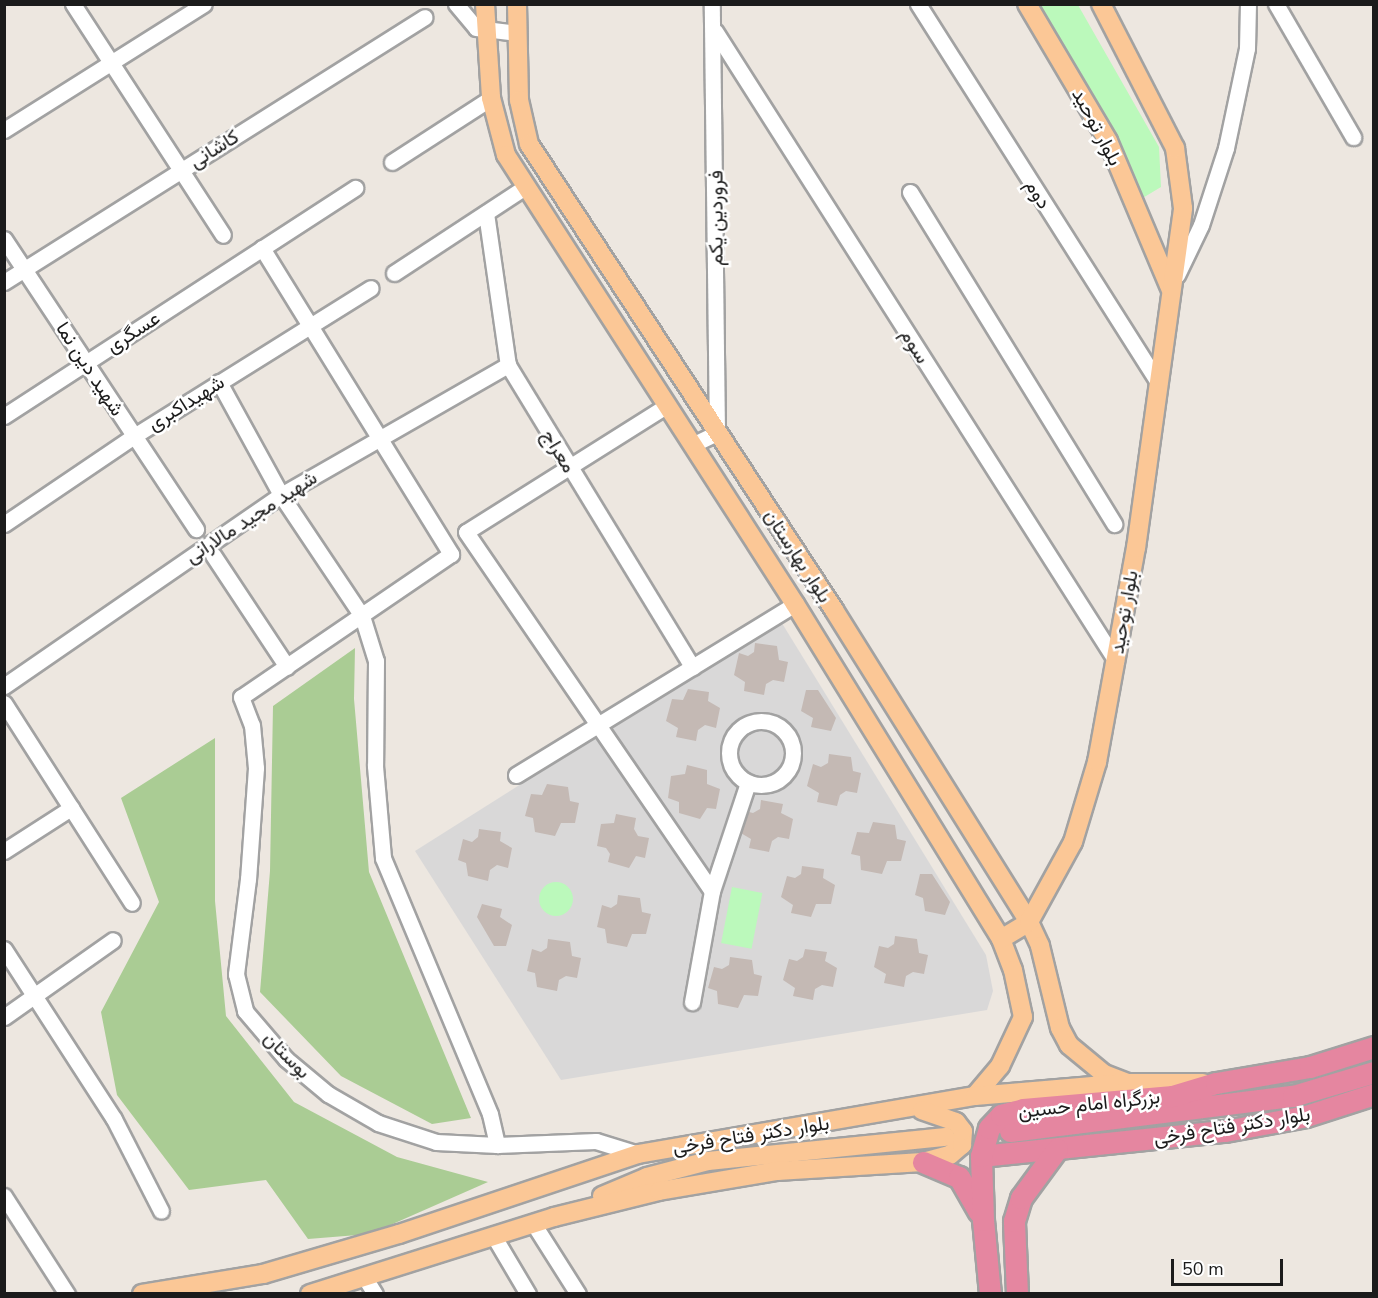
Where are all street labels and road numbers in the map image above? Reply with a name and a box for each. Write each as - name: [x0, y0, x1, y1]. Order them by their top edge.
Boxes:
- street label: بلوار توحید: [1067, 84, 1127, 170]
- street label: کاشانی: [185, 125, 243, 173]
- street label: فروردین یکم: [704, 170, 728, 266]
- street label: دوم: [1020, 175, 1056, 213]
- street label: عسگری: [102, 306, 164, 358]
- street label: شهید دین نما: [51, 318, 129, 420]
- street label: سوم: [895, 324, 935, 368]
- street label: شهیداکبری: [143, 370, 229, 436]
- street label: معراج: [537, 425, 581, 477]
- street label: شهید مجید مالارانی: [181, 466, 321, 568]
- street label: بلوار بهارستان: [759, 505, 837, 607]
- street label: بلوار توحید: [1105, 569, 1143, 655]
- street label: بوستان: [258, 1026, 316, 1084]
- street label: بزرگراه امام حسین: [1017, 1085, 1161, 1123]
- street label: بلوار دکتر فتاح فرخی: [1152, 1102, 1312, 1150]
- street label: بلوار دکتر فتاح فرخی: [671, 1111, 831, 1159]

